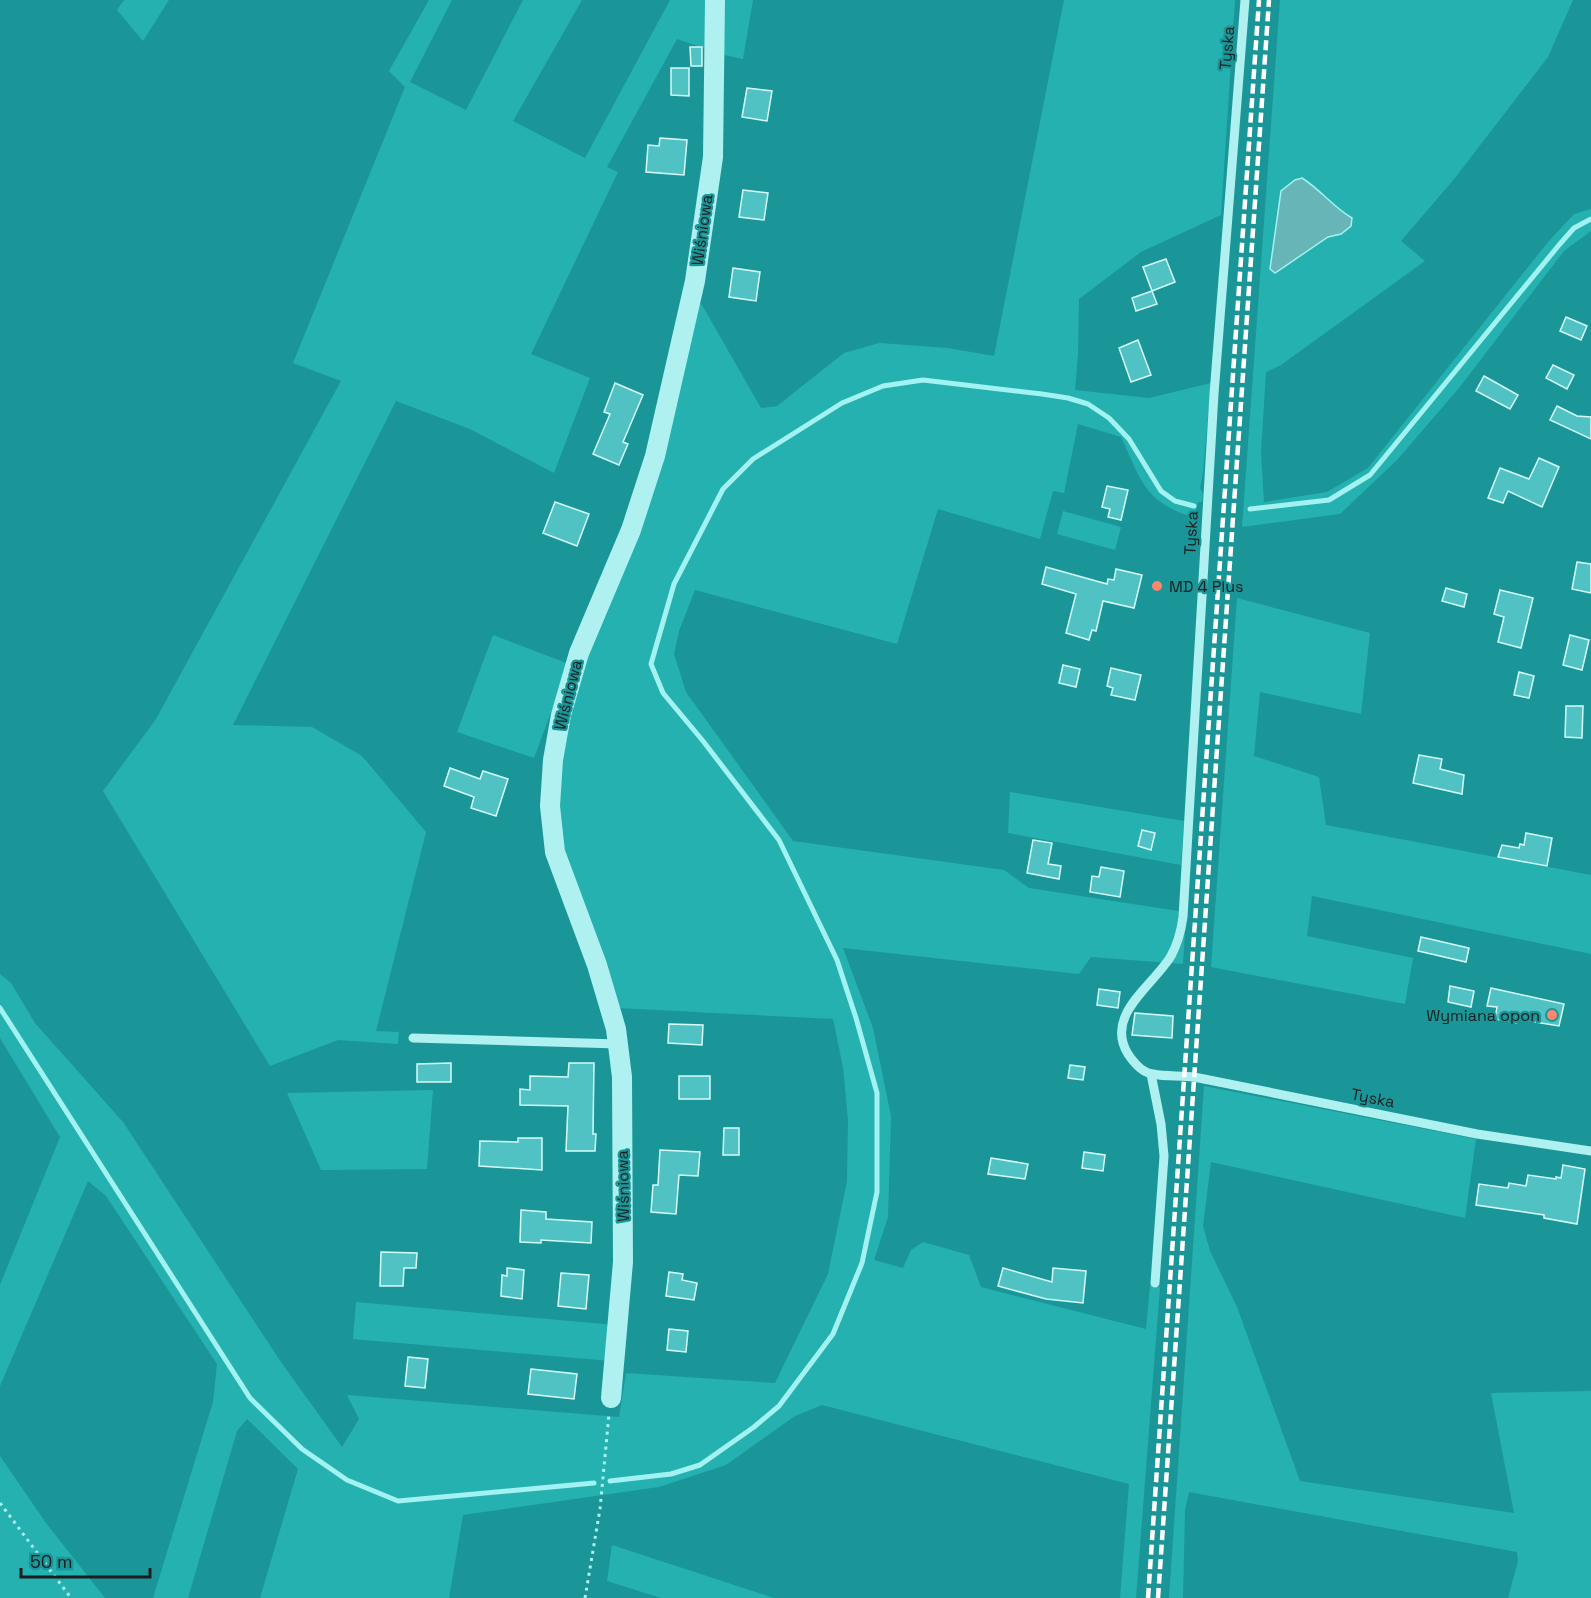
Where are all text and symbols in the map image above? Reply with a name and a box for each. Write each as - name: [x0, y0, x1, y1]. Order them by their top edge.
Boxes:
- street label: Tyska: [1215, 25, 1239, 71]
- street label: Wiśniowa: [687, 193, 717, 267]
- street label: Tyska: [1179, 510, 1203, 556]
- place label: MD 4 Plus: [1169, 576, 1243, 597]
- marker: MD 4 Plus: [1150, 579, 1164, 593]
- street label: Wiśniowa: [549, 658, 587, 732]
- place label: Wymiana opon: [1426, 1005, 1540, 1026]
- marker: Wymiana opon: [1545, 1008, 1559, 1022]
- street label: Tyska: [1349, 1083, 1397, 1113]
- street label: Wiśniowa: [612, 1150, 634, 1222]
- scale bar: [21, 1541, 150, 1579]
- text: 50 m: [30, 1550, 72, 1573]

